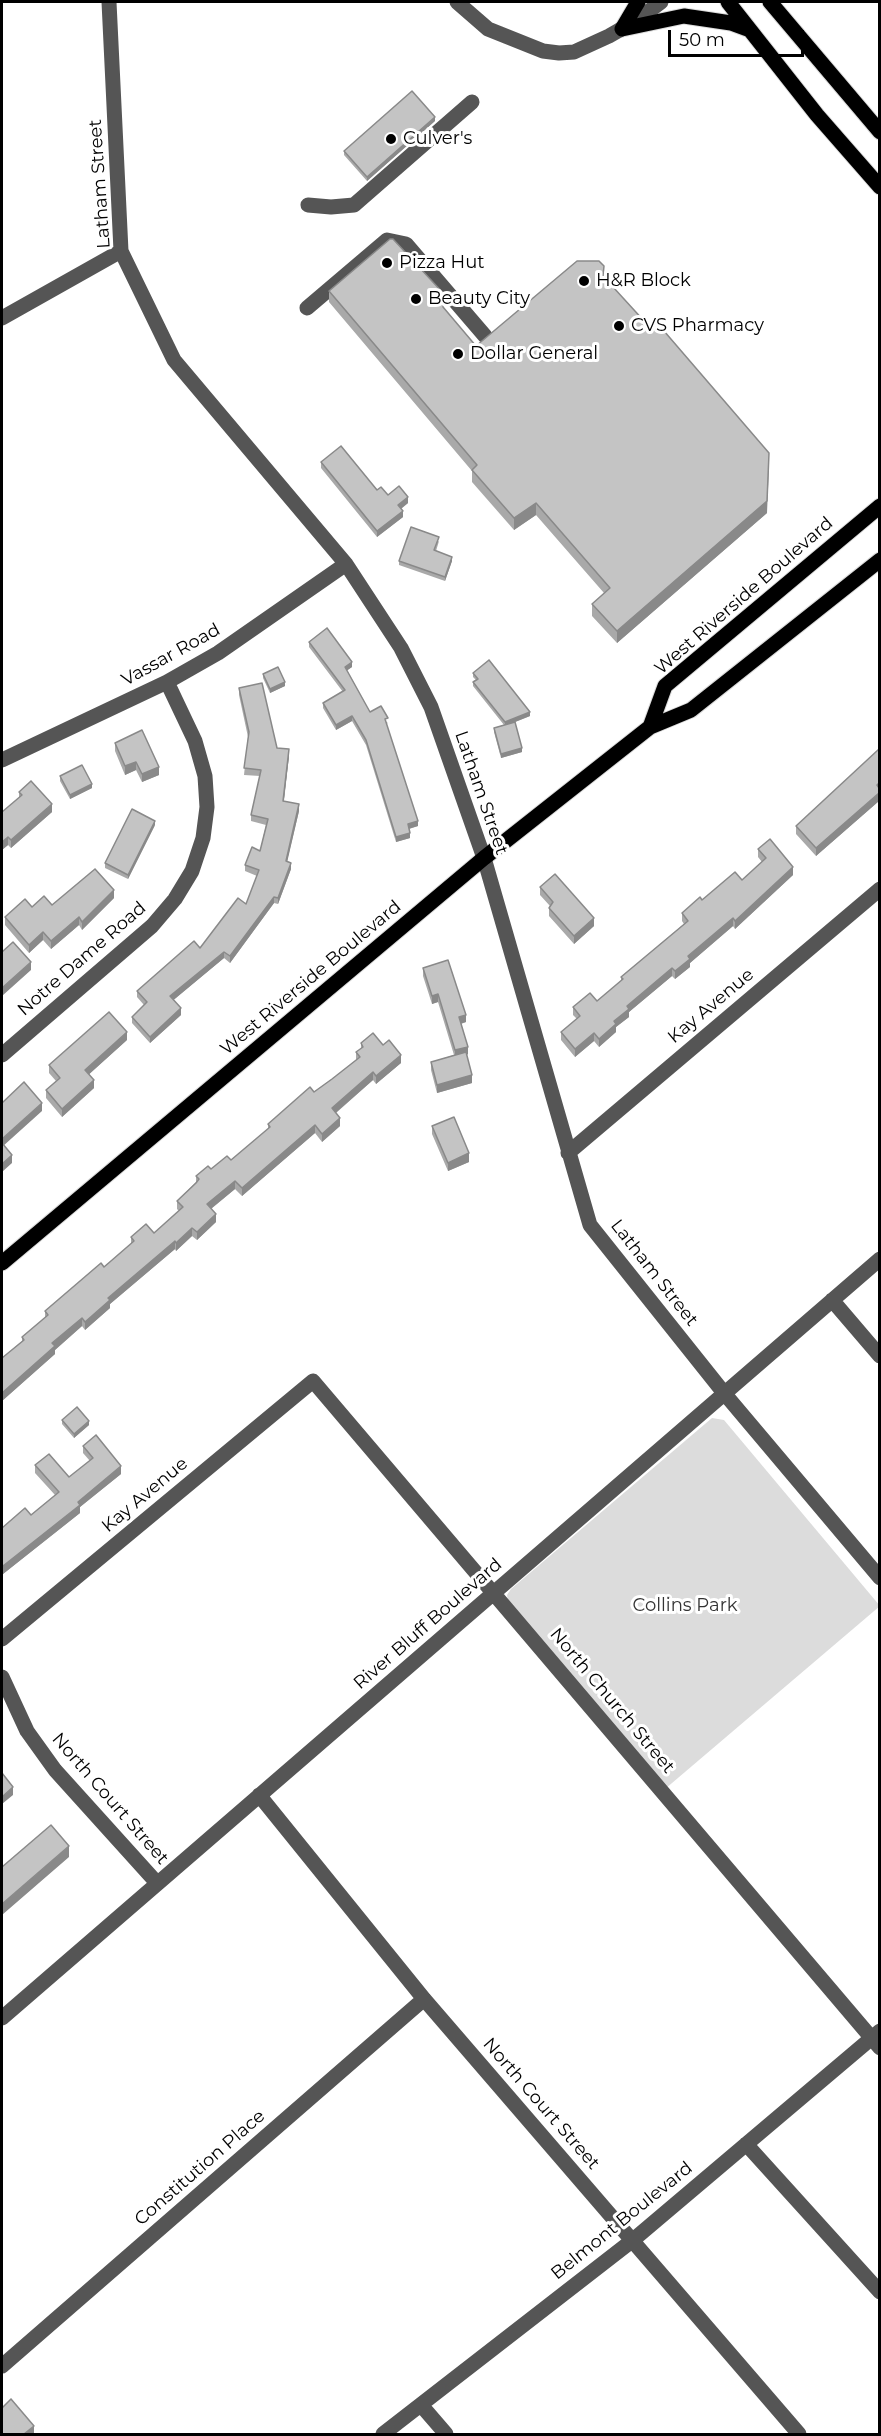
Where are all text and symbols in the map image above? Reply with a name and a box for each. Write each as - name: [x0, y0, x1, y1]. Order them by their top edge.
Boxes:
- scale bar: [671, 18, 808, 56]
- text: 50 m: [679, 29, 725, 51]
- street label: Latham Street: [85, 119, 115, 249]
- place label: Culver's: [403, 128, 472, 150]
- marker: Culver's: [384, 132, 398, 146]
- place label: Pizza Hut: [399, 252, 485, 274]
- marker: Pizza Hut: [380, 256, 394, 270]
- place label: H&R Block: [596, 270, 691, 292]
- marker: H&R Block: [577, 274, 591, 288]
- place label: Beauty City: [428, 288, 530, 310]
- marker: Beauty City: [409, 292, 423, 306]
- place label: CVS Pharmacy: [631, 315, 764, 337]
- marker: CVS Pharmacy: [612, 319, 626, 333]
- place label: Dollar General: [470, 343, 598, 365]
- marker: Dollar General: [451, 347, 465, 361]
- street label: West Riverside Boulevard: [650, 513, 838, 679]
- street label: Vassar Road: [118, 619, 224, 691]
- street label: Latham Street: [450, 728, 512, 858]
- street label: West Riverside Boulevard: [216, 896, 406, 1060]
- street label: Notre Dame Road: [13, 897, 151, 1021]
- street label: Kay Avenue: [664, 964, 758, 1048]
- street label: Latham Street: [606, 1215, 702, 1331]
- street label: Kay Avenue: [98, 1453, 192, 1537]
- street label: River Bluff Boulevard: [349, 1554, 507, 1694]
- park label: Collins Park: [633, 1595, 737, 1617]
- street label: North Church Street: [545, 1624, 679, 1778]
- street label: North Court Street: [47, 1729, 173, 1869]
- street label: North Court Street: [478, 2034, 604, 2174]
- street label: Constitution Place: [130, 2106, 270, 2230]
- street label: Belmont Boulevard: [547, 2157, 697, 2285]

